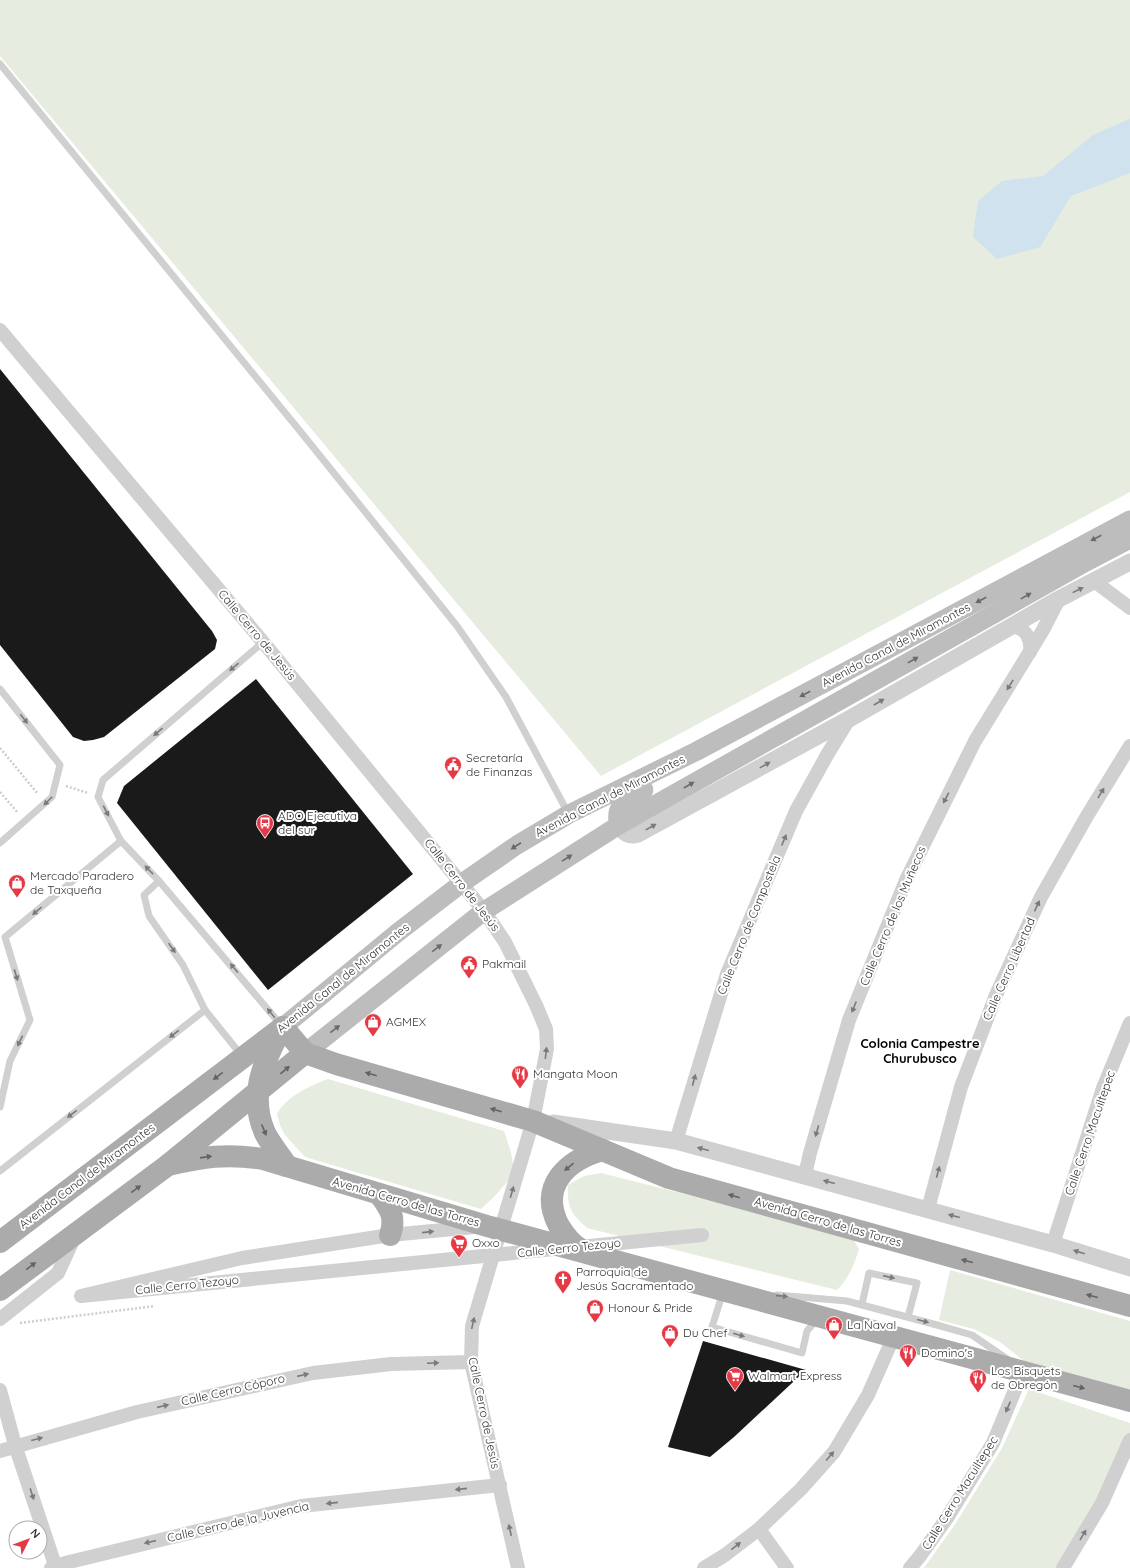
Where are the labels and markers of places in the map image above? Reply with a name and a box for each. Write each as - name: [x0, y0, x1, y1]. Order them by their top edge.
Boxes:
- place label: Secretaría de Finanzas: [466, 750, 533, 779]
- public building icon: Secretaría de Finanzas: [443, 755, 463, 780]
- place label: ADO Ejecutiva del sur: [278, 808, 357, 837]
- bus stop icon: ADO Ejecutiva del sur: [255, 813, 275, 838]
- place label: Mercado Paradero de Taxqueña: [30, 868, 134, 897]
- shop icon: Mercado Paradero de Taxqueña: [7, 873, 27, 898]
- public building icon: Pakmail: [459, 954, 479, 979]
- place label: Pakmail: [482, 956, 526, 971]
- shop icon: AGMEX: [363, 1012, 383, 1037]
- place label: AGMEX: [386, 1014, 426, 1029]
- restaurant icon: Mangata Moon: [510, 1064, 530, 1089]
- place label: Mangata Moon: [533, 1066, 618, 1081]
- supermarket icon: Oxxo: [449, 1233, 469, 1258]
- place label: Oxxo: [472, 1235, 500, 1250]
- place label: Parroquia de Jesús Sacramentado: [576, 1264, 694, 1293]
- church icon: Parroquia de Jesús Sacramentado: [553, 1269, 573, 1294]
- shop icon: Honour & Pride: [585, 1298, 605, 1323]
- place label: Honour & Pride: [608, 1300, 693, 1315]
- shop icon: La Naval: [824, 1315, 844, 1340]
- place label: La Naval: [847, 1317, 896, 1332]
- shop icon: Du Chef: [660, 1323, 680, 1348]
- place label: Du Chef: [683, 1325, 728, 1340]
- restaurant icon: Domino's: [898, 1343, 918, 1368]
- place label: Domino's: [921, 1345, 973, 1360]
- place label: Los Bisquets de Obregón: [991, 1363, 1061, 1392]
- supermarket icon: Walmart Express: [725, 1366, 745, 1391]
- place label: Walmart Express: [748, 1368, 842, 1383]
- restaurant icon: Los Bisquets de Obregón: [968, 1368, 988, 1393]

